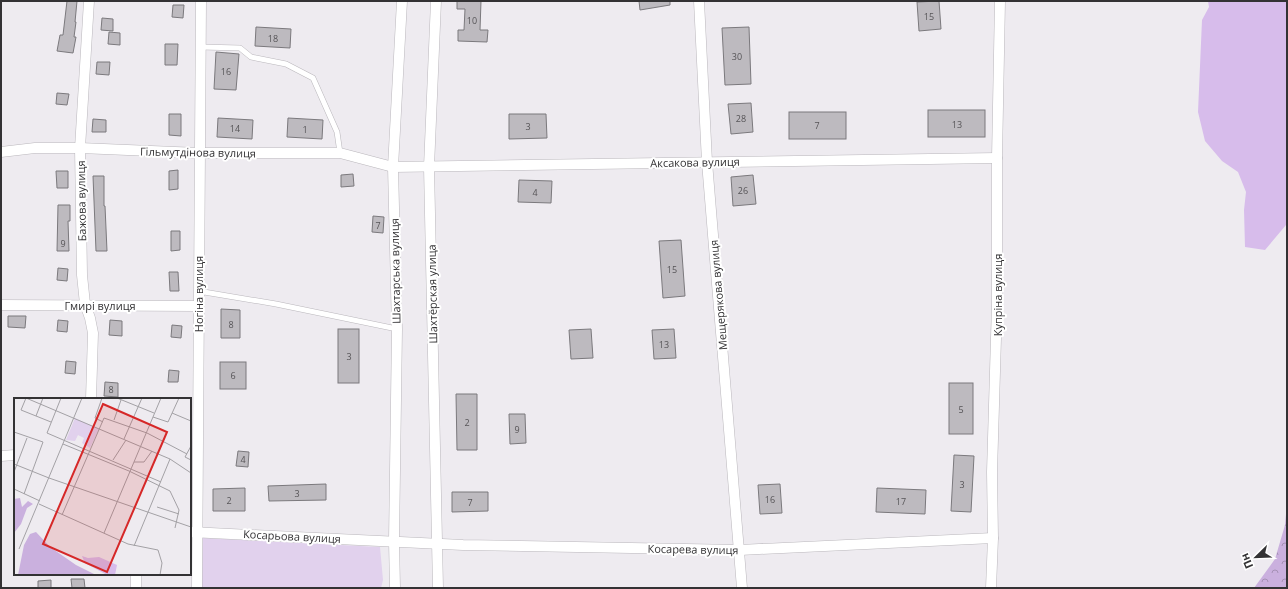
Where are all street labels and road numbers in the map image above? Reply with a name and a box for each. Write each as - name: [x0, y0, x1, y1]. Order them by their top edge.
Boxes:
- street label: Гільмутдінова вулиця: [140, 143, 256, 161]
- street label: Аксакова вулиця: [650, 154, 740, 170]
- street label: Бажова вулиця: [73, 160, 89, 242]
- street label: Шахтарська вулиця: [387, 218, 403, 324]
- street label: Мещерякова вулиця: [706, 239, 730, 351]
- street label: Шахтёрская улица: [424, 244, 440, 344]
- street label: Купріна вулиця: [990, 254, 1005, 336]
- street label: Ногіна вулиця: [191, 256, 206, 332]
- street label: Гмирі вулиця: [64, 298, 136, 313]
- street label: Косарьова вулиця: [243, 526, 341, 546]
- street label: Косарева вулиця: [647, 541, 739, 557]

